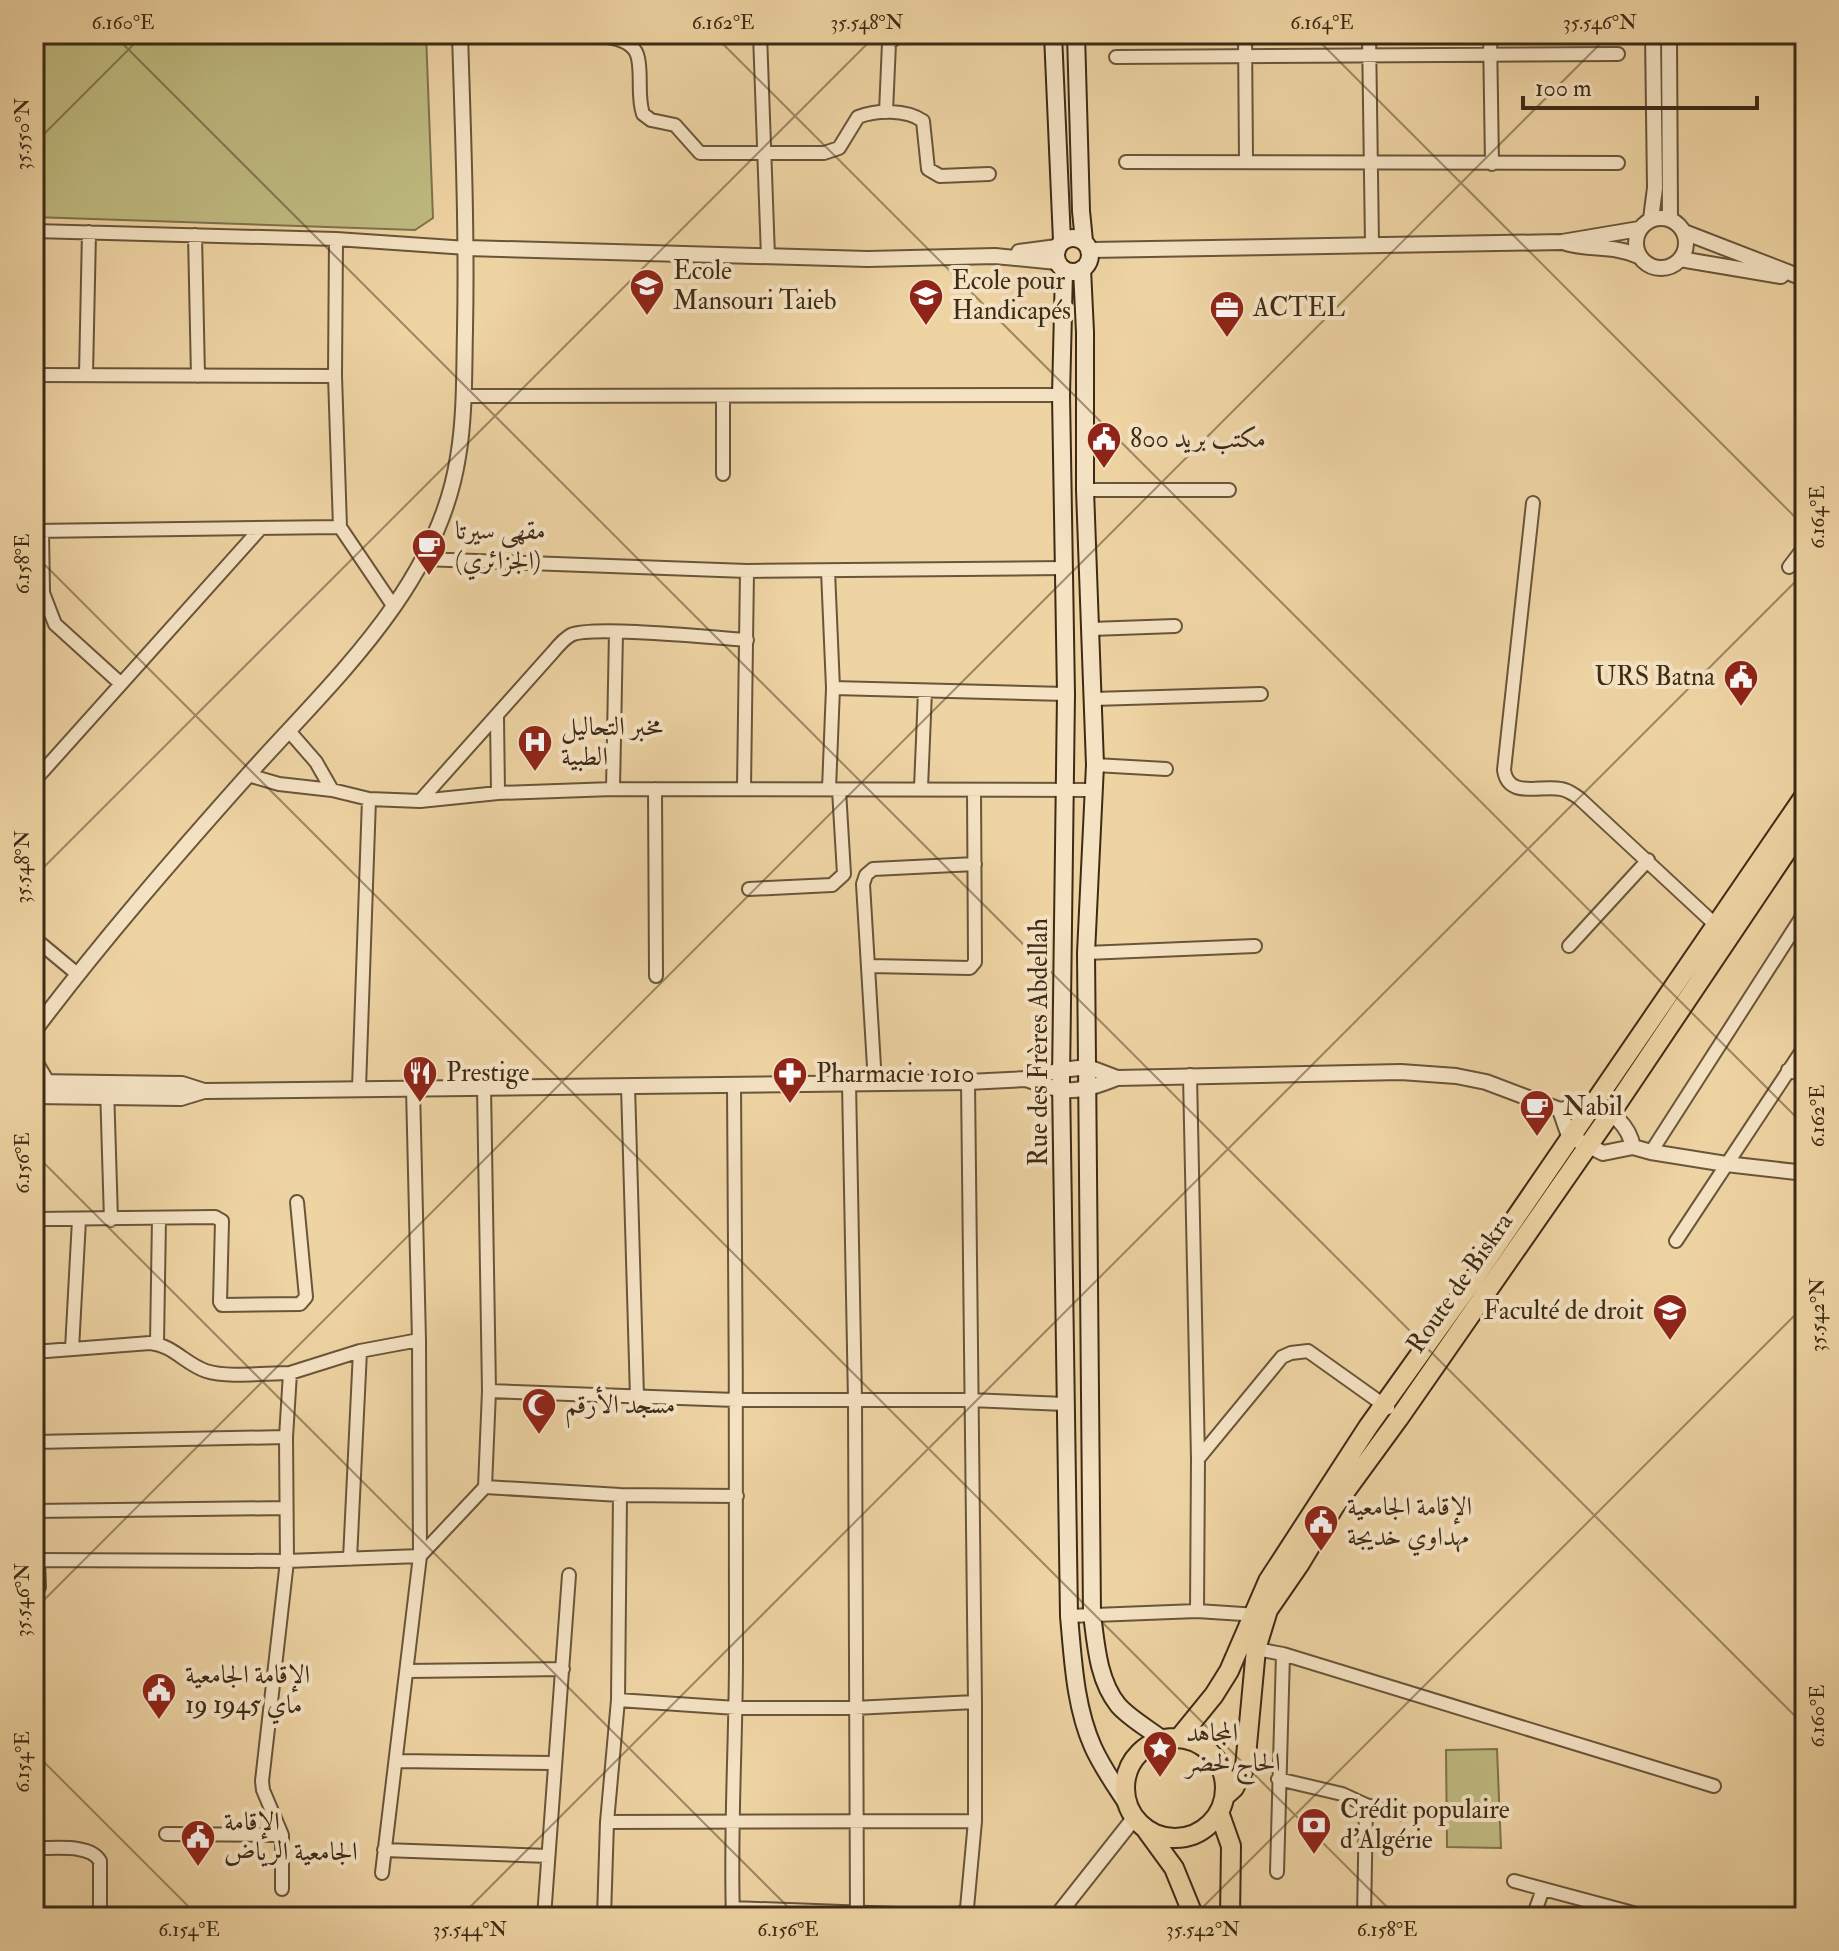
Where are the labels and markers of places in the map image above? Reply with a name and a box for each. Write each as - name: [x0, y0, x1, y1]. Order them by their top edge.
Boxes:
- place label: Ecole Mansouri Taieb: [673, 255, 837, 317]
- place label: Ecole pour Handicapés: [952, 265, 1071, 328]
- school or university icon: Ecole Mansouri Taieb: [628, 267, 666, 317]
- school or university icon: Ecole pour Handicapés: [907, 277, 945, 327]
- office icon: ACTEL: [1208, 289, 1246, 339]
- place label: ACTEL: [1252, 292, 1345, 324]
- public building icon: مكتب بريد 800: [1085, 420, 1123, 470]
- place label: مكتب بريد 800: [1130, 423, 1266, 455]
- place label: مقهى سيرتا (الجزائري): [455, 515, 546, 581]
- cafe icon: مقهى سيرتا (الجزائري): [410, 527, 448, 577]
- public building icon: URS Batna: [1722, 658, 1760, 708]
- place label: URS Batna: [1594, 661, 1715, 693]
- place label: مخبر التحاليل الطبية: [561, 711, 663, 773]
- hospital icon: مخبر التحاليل الطبية: [516, 723, 554, 773]
- restaurant icon: Prestige: [401, 1054, 439, 1104]
- pharmacy icon: Pharmacie 1010: [771, 1055, 809, 1105]
- place label: Prestige: [446, 1057, 530, 1089]
- place label: Pharmacie 1010: [816, 1058, 974, 1090]
- cafe icon: Nabil: [1518, 1088, 1556, 1138]
- place label: Nabil: [1563, 1091, 1623, 1123]
- school or university icon: Faculté de droit: [1651, 1292, 1689, 1342]
- place label: Faculté de droit: [1483, 1295, 1644, 1327]
- mosque icon: مسجد الأرقم: [520, 1386, 558, 1436]
- place label: مسجد الأرقم: [565, 1386, 675, 1429]
- place label: الإقامة الجامعية مهداوي خديجة: [1347, 1491, 1472, 1557]
- public building icon: الإقامة الجامعية مهداوي خديجة: [1302, 1503, 1340, 1553]
- place label: الإقامة الجامعية 19 ماي 1945: [185, 1659, 310, 1725]
- public building icon: الإقامة الجامعية 19 ماي 1945: [140, 1671, 178, 1721]
- place label: المجاهد الحاج لخضر: [1183, 1717, 1281, 1786]
- place icon: المجاهد الحاج لخضر: [1141, 1729, 1179, 1779]
- place label: Crédit populaire d'Algérie: [1340, 1794, 1510, 1856]
- place label: الإقامة الجامعية الرياض: [224, 1806, 358, 1868]
- bank icon: Crédit populaire d'Algérie: [1295, 1806, 1333, 1856]
- public building icon: الإقامة الجامعية الرياض: [179, 1818, 217, 1868]

